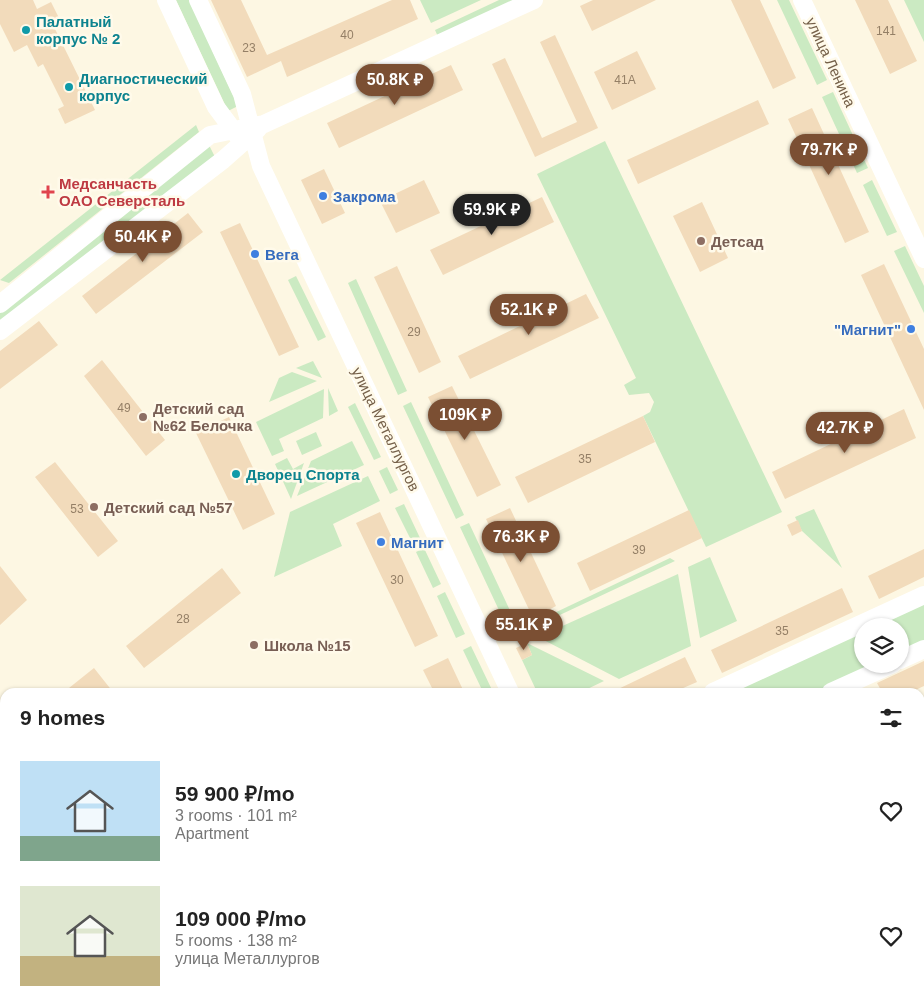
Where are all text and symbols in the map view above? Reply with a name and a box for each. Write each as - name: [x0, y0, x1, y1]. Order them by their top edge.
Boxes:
- place label: Палатный корпус № 2: [36, 13, 120, 47]
- street label: улица Ленина: [803, 15, 859, 110]
- marker: Палатный корпус № 2: [20, 24, 32, 36]
- house number: 141: [876, 24, 896, 38]
- house number: 40: [340, 28, 354, 42]
- house number: 23: [242, 41, 256, 55]
- pin: 50.8K ₽: [349, 64, 441, 106]
- place label: Диагностический корпус: [79, 70, 208, 104]
- text: 50.8K ₽: [367, 71, 423, 88]
- house number: 41А: [614, 73, 636, 87]
- marker: Диагностический корпус: [63, 81, 75, 93]
- pin: 79.7K ₽: [783, 134, 875, 176]
- text: 79.7K ₽: [801, 141, 857, 158]
- place label: Медсанчасть ОАО Северсталь: [59, 175, 185, 209]
- marker: Медсанчасть ОАО Северсталь: [41, 185, 55, 199]
- place label: Закрома: [333, 188, 396, 205]
- marker: Закрома: [317, 190, 329, 202]
- pin: 59.9K ₽: [446, 194, 538, 236]
- text: 59.9K ₽: [464, 201, 520, 218]
- pin: 50.4K ₽: [97, 220, 189, 263]
- text: 50.4K ₽: [115, 228, 171, 245]
- place label: Детсад: [711, 233, 764, 250]
- marker: Детсад: [695, 235, 707, 247]
- place label: Вега: [265, 246, 299, 263]
- marker: Вега: [249, 248, 261, 260]
- pin: 52.1K ₽: [483, 294, 575, 336]
- text: 52.1K ₽: [501, 301, 557, 318]
- place label: "Магнит": [834, 321, 901, 338]
- marker: "Магнит": [905, 323, 917, 335]
- house number: 29: [407, 325, 421, 339]
- street label: улица Металлургов: [349, 364, 423, 494]
- pin: 109K ₽: [424, 398, 506, 441]
- place label: Детский сад №62 Белочка: [153, 400, 253, 434]
- house number: 49: [117, 401, 131, 415]
- text: 109K ₽: [439, 406, 491, 423]
- marker: Детский сад №62 Белочка: [137, 411, 149, 423]
- pin: 42.7K ₽: [799, 412, 891, 454]
- text: 42.7K ₽: [817, 419, 873, 436]
- house number: 35: [578, 452, 592, 466]
- place label: Дворец Спорта: [246, 466, 360, 483]
- marker: Дворец Спорта: [230, 468, 242, 480]
- place label: Детский сад №57: [104, 499, 233, 516]
- marker: Детский сад №57: [88, 501, 100, 513]
- house number: 53: [70, 502, 84, 516]
- pin: 76.3K ₽: [475, 520, 567, 563]
- text: 76.3K ₽: [493, 528, 549, 545]
- place label: Магнит: [391, 534, 444, 551]
- marker: Магнит: [375, 536, 387, 548]
- house number: 39: [632, 543, 646, 557]
- house number: 30: [390, 573, 404, 587]
- pin: 55.1K ₽: [478, 608, 570, 651]
- house number: 28: [176, 612, 190, 626]
- text: 55.1K ₽: [496, 616, 552, 633]
- map controls: [854, 618, 909, 673]
- button: layers: [854, 618, 909, 673]
- house number: 35: [775, 624, 789, 638]
- place label: Школа №15: [264, 637, 351, 654]
- marker: Школа №15: [248, 639, 260, 651]
- icon: filters: [877, 704, 905, 732]
- text: 9 homes: [20, 706, 105, 729]
- icon: home: [60, 781, 120, 841]
- text: 59 900 ₽/mo: [175, 782, 295, 805]
- icon: heart: [877, 797, 905, 825]
- text: 3 rooms · 101 m²: [175, 807, 297, 824]
- text: Apartment: [175, 825, 249, 842]
- icon: home: [60, 906, 120, 966]
- text: 109 000 ₽/mo: [175, 907, 306, 930]
- icon: heart: [877, 922, 905, 950]
- text: 5 rooms · 138 m²: [175, 932, 297, 949]
- text: улица Металлургов: [175, 950, 320, 967]

